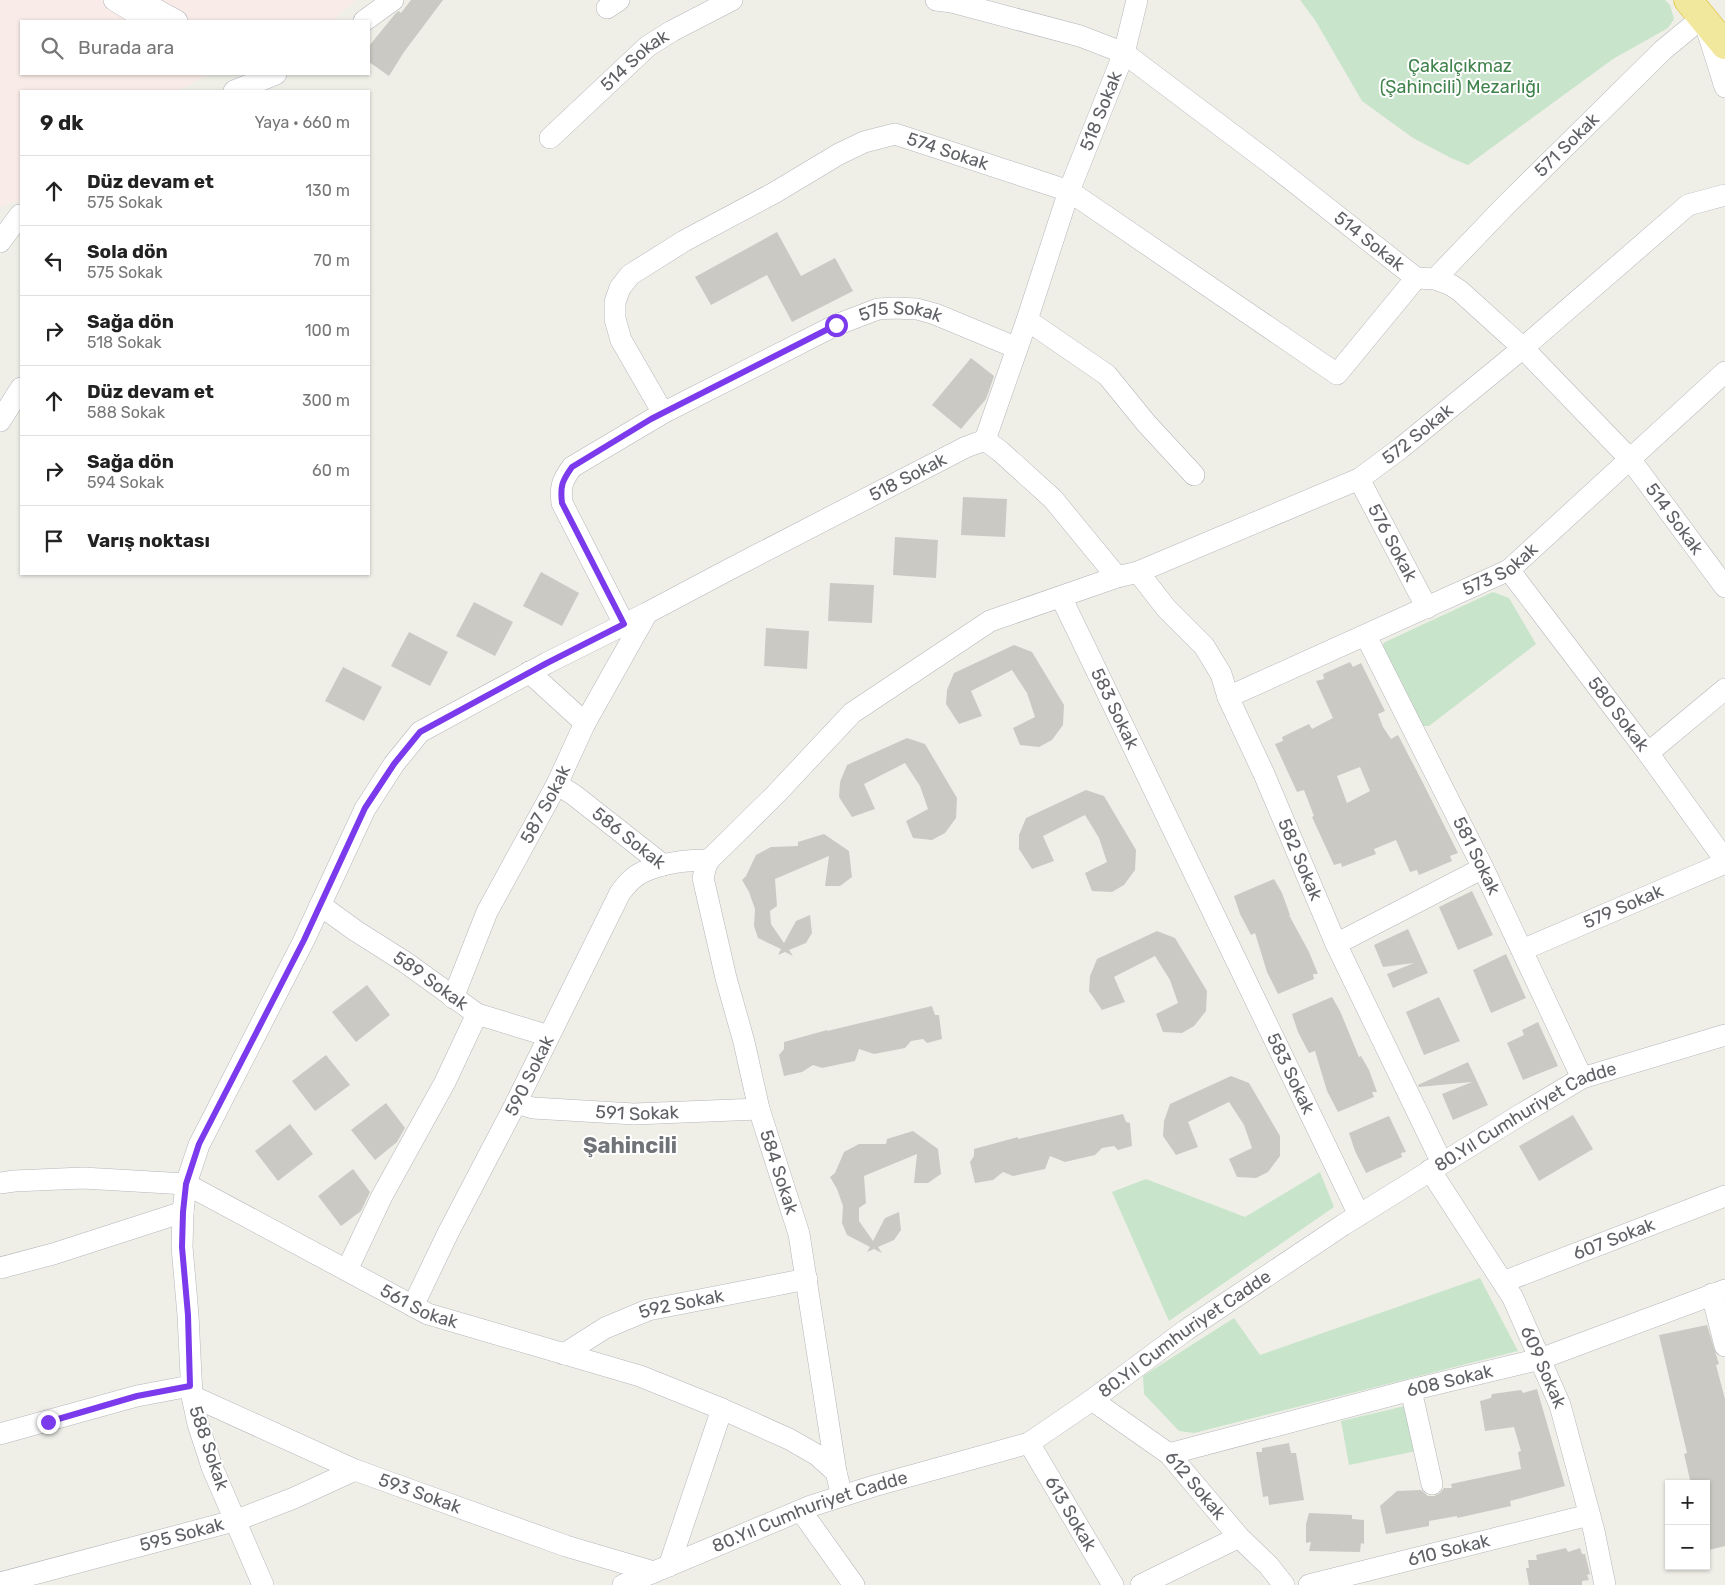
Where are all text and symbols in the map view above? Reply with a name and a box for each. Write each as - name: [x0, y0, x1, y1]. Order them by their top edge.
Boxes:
- search box: [20, 20, 370, 75]
- street label: 514 Sokak: [596, 24, 673, 96]
- icon: search: [38, 34, 66, 62]
- text: Burada ara: [78, 36, 174, 59]
- park label: Çakalçıkmaz (Şahincili) Mezarlığı: [1380, 55, 1540, 98]
- street label: 518 Sokak: [1075, 67, 1127, 154]
- street label: 571 Sokak: [1530, 108, 1604, 182]
- text: 9 dk: [40, 110, 83, 135]
- text: Yaya · 660 m: [254, 113, 350, 132]
- street label: 574 Sokak: [904, 128, 992, 175]
- text: Düz devam et: [87, 170, 214, 193]
- icon: ahead: [40, 177, 68, 205]
- text: 130 m: [305, 181, 350, 200]
- text: 575 Sokak: [87, 193, 162, 212]
- street label: 514 Sokak: [1330, 207, 1410, 276]
- text: Sola dön: [87, 240, 168, 263]
- icon: left: [40, 247, 68, 275]
- text: 70 m: [313, 251, 350, 270]
- text: 575 Sokak: [87, 263, 162, 282]
- street label: 575 Sokak: [855, 297, 947, 327]
- text: Sağa dön: [87, 310, 174, 333]
- route start: [825, 314, 848, 337]
- icon: right: [40, 317, 68, 345]
- text: 100 m: [305, 321, 350, 340]
- text: 518 Sokak: [87, 333, 162, 352]
- text: Düz devam et: [87, 380, 214, 403]
- icon: ahead: [40, 387, 68, 415]
- text: 300 m: [302, 391, 350, 410]
- street label: 572 Sokak: [1378, 399, 1458, 469]
- text: 588 Sokak: [87, 403, 165, 422]
- street label: 518 Sokak: [865, 448, 951, 506]
- text: Sağa dön: [87, 450, 174, 473]
- icon: right: [40, 457, 68, 485]
- text: 60 m: [312, 461, 350, 480]
- text: 594 Sokak: [87, 473, 164, 492]
- street label: 514 Sokak: [1641, 479, 1709, 560]
- street label: 576 Sokak: [1363, 500, 1422, 586]
- icon: arrive: [40, 527, 68, 555]
- text: Varış noktası: [87, 529, 210, 552]
- street label: 573 Sokak: [1459, 538, 1543, 601]
- street label: 583 Sokak: [1086, 665, 1144, 753]
- street label: 580 Sokak: [1583, 672, 1654, 756]
- street label: 587 Sokak: [516, 761, 575, 847]
- street label: 586 Sokak: [588, 802, 670, 874]
- street label: 581 Sokak: [1448, 813, 1505, 899]
- street label: 582 Sokak: [1273, 815, 1328, 905]
- street label: 579 Sokak: [1580, 880, 1667, 934]
- street label: 589 Sokak: [389, 946, 473, 1015]
- street label: 583 Sokak: [1262, 1029, 1320, 1118]
- street label: 590 Sokak: [500, 1031, 559, 1120]
- street label: 80.Yıl Cumhuriyet Cadde: [1430, 1057, 1619, 1177]
- street label: 591 Sokak: [595, 1101, 680, 1125]
- street label: 584 Sokak: [755, 1127, 803, 1218]
- district label: Şahincili: [583, 1132, 677, 1159]
- street label: 607 Sokak: [1570, 1213, 1659, 1265]
- street label: 80.Yıl Cumhuriyet Cadde: [1094, 1265, 1275, 1403]
- street label: 561 Sokak: [376, 1279, 461, 1333]
- street label: 592 Sokak: [635, 1284, 726, 1324]
- street label: 609 Sokak: [1516, 1323, 1571, 1412]
- street label: 608 Sokak: [1404, 1360, 1496, 1402]
- street label: 588 Sokak: [184, 1403, 234, 1494]
- route end: [37, 1411, 60, 1434]
- street label: 612 Sokak: [1160, 1446, 1231, 1525]
- street label: 80.Yıl Cumhuriyet Cadde: [709, 1466, 910, 1557]
- street label: 593 Sokak: [376, 1468, 465, 1519]
- street label: 613 Sokak: [1040, 1472, 1102, 1556]
- map controls: [1665, 1480, 1710, 1570]
- button: +: [1665, 1480, 1710, 1525]
- street label: 595 Sokak: [137, 1513, 227, 1556]
- button: −: [1665, 1525, 1710, 1570]
- street label: 610 Sokak: [1405, 1529, 1493, 1571]

